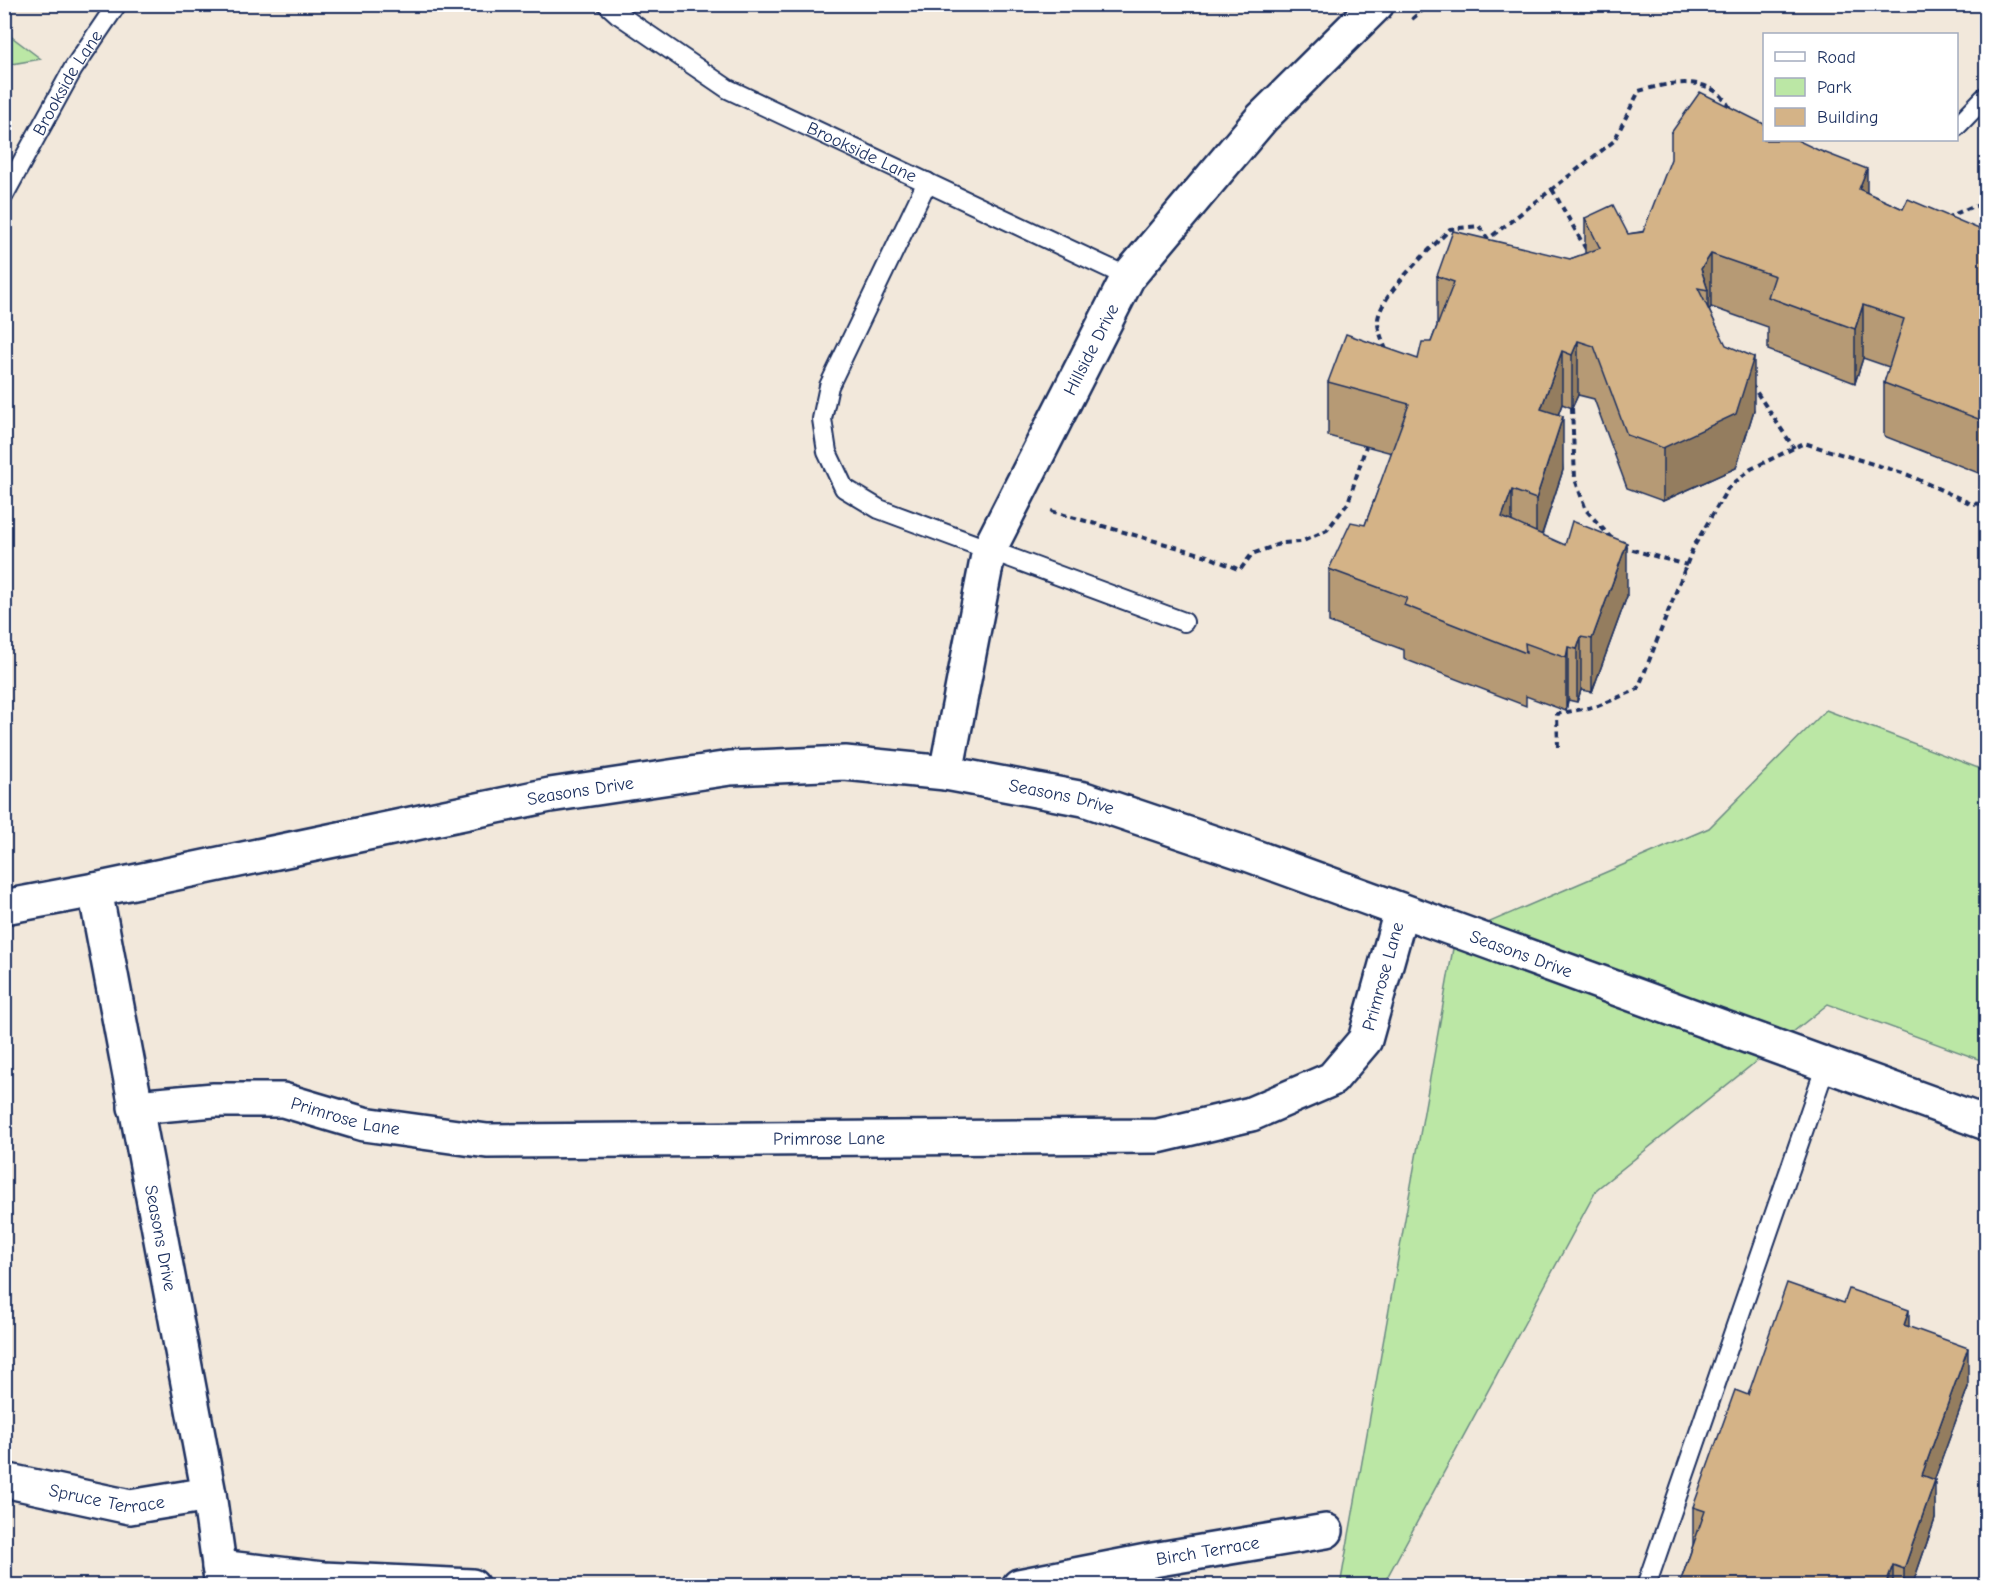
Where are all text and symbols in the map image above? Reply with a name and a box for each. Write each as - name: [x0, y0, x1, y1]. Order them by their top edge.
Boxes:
- street label: Brookside Lane: [29, 26, 107, 139]
- legend: [1763, 33, 1958, 141]
- text: Road: [1817, 47, 1856, 68]
- text: Park: [1817, 77, 1852, 98]
- text: Building: [1817, 107, 1879, 128]
- street label: Brookside Lane: [803, 118, 920, 187]
- street label: Hillside Drive: [1059, 301, 1124, 399]
- street label: Seasons Drive: [525, 773, 635, 810]
- street label: Seasons Drive: [1007, 775, 1117, 819]
- street label: Primrose Lane: [1358, 920, 1408, 1033]
- street label: Seasons Drive: [1467, 926, 1575, 982]
- street label: Primrose Lane: [288, 1093, 401, 1140]
- street label: Primrose Lane: [773, 1128, 885, 1150]
- street label: Seasons Drive: [140, 1183, 180, 1293]
- street label: Spruce Terrace: [47, 1480, 166, 1518]
- street label: Birch Terrace: [1155, 1532, 1261, 1570]

